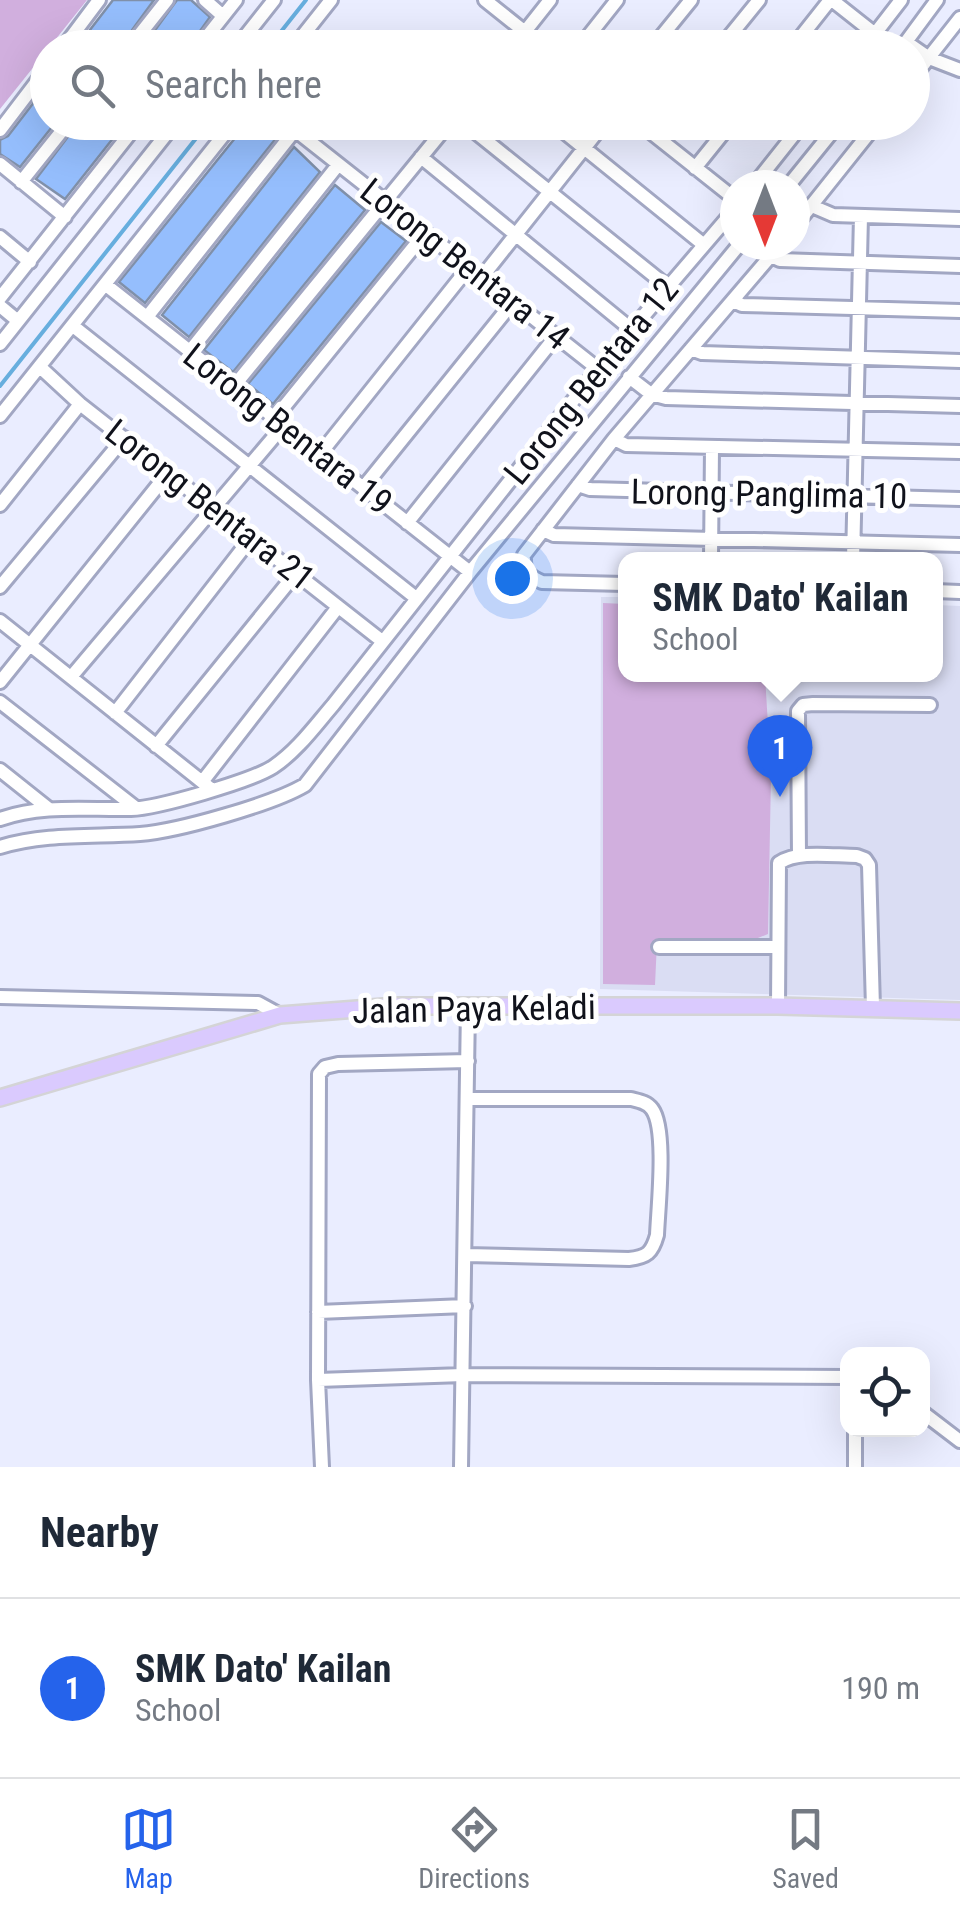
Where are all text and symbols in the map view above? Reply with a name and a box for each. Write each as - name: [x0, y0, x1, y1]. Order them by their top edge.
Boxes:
- search box: [30, 30, 930, 140]
- icon: search: [65, 58, 120, 113]
- text: Search here: [145, 63, 322, 107]
- street label: Lorong Bentara 14: [352, 170, 577, 359]
- north arrow: [720, 170, 810, 260]
- street label: Lorong Bentara 12: [496, 270, 687, 493]
- street label: Lorong Bentara 19: [175, 335, 400, 524]
- street label: Lorong Bentara 21: [97, 411, 322, 600]
- street label: Lorong Panglima 10: [630, 472, 907, 517]
- popup: [618, 552, 943, 682]
- your location: [487, 553, 538, 604]
- text: SMK Dato' Kailan: [652, 576, 909, 620]
- text: School: [652, 620, 739, 658]
- pin: 1: [748, 714, 812, 797]
- street label: Jalan Paya Keladi: [352, 987, 596, 1032]
- map controls: [840, 1347, 930, 1437]
- button: locate: [840, 1347, 930, 1437]
- text: Nearby: [40, 1508, 159, 1557]
- text: SMK Dato' Kailan: [135, 1647, 391, 1691]
- text: 1: [64, 1669, 81, 1707]
- text: 190 m: [841, 1669, 920, 1707]
- text: School: [135, 1691, 221, 1729]
- tab: Map: [121, 1802, 176, 1895]
- tab: Directions: [418, 1802, 530, 1895]
- tab: Saved: [772, 1802, 839, 1895]

